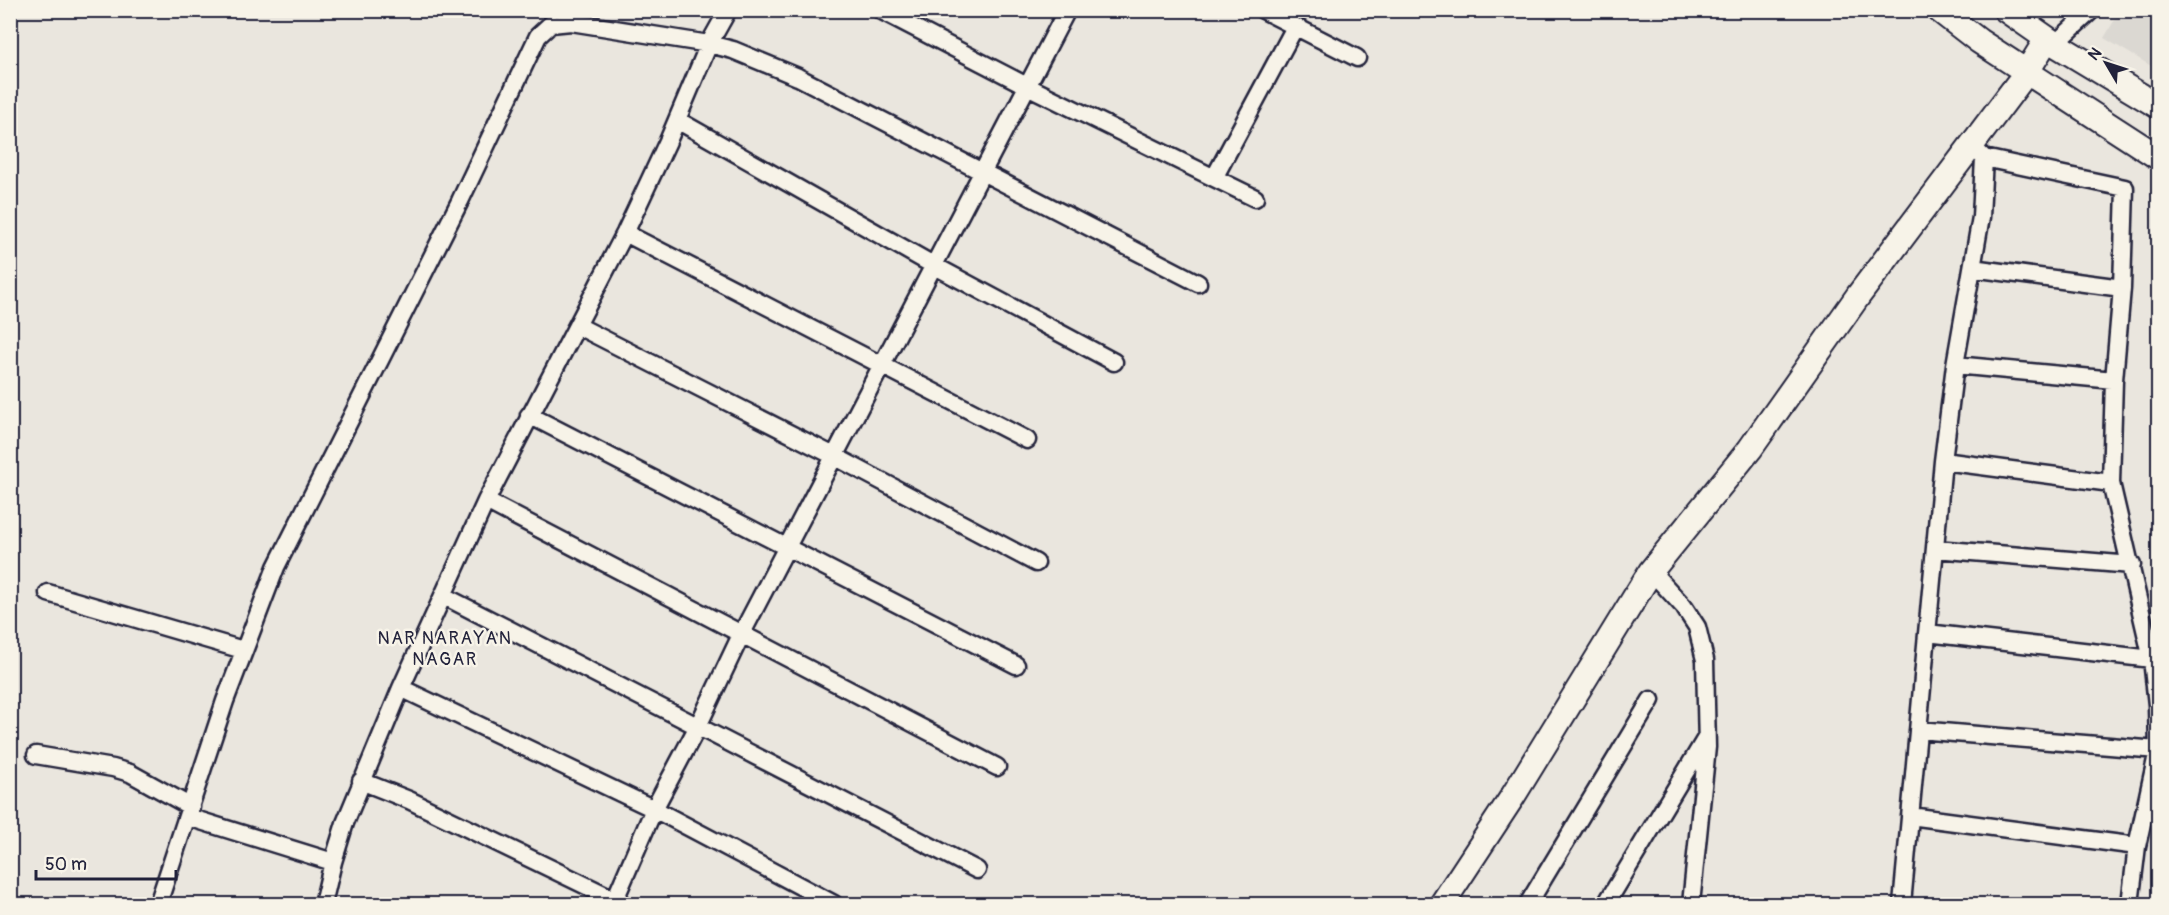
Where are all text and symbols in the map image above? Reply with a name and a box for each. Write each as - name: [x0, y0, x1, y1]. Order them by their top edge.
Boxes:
- north arrow: [2076, 33, 2136, 93]
- text: N: [2084, 44, 2106, 65]
- district label: NAR NARAYAN NAGAR: [378, 627, 512, 671]
- scale bar: [36, 843, 176, 881]
- text: 50 m: [45, 853, 87, 876]

